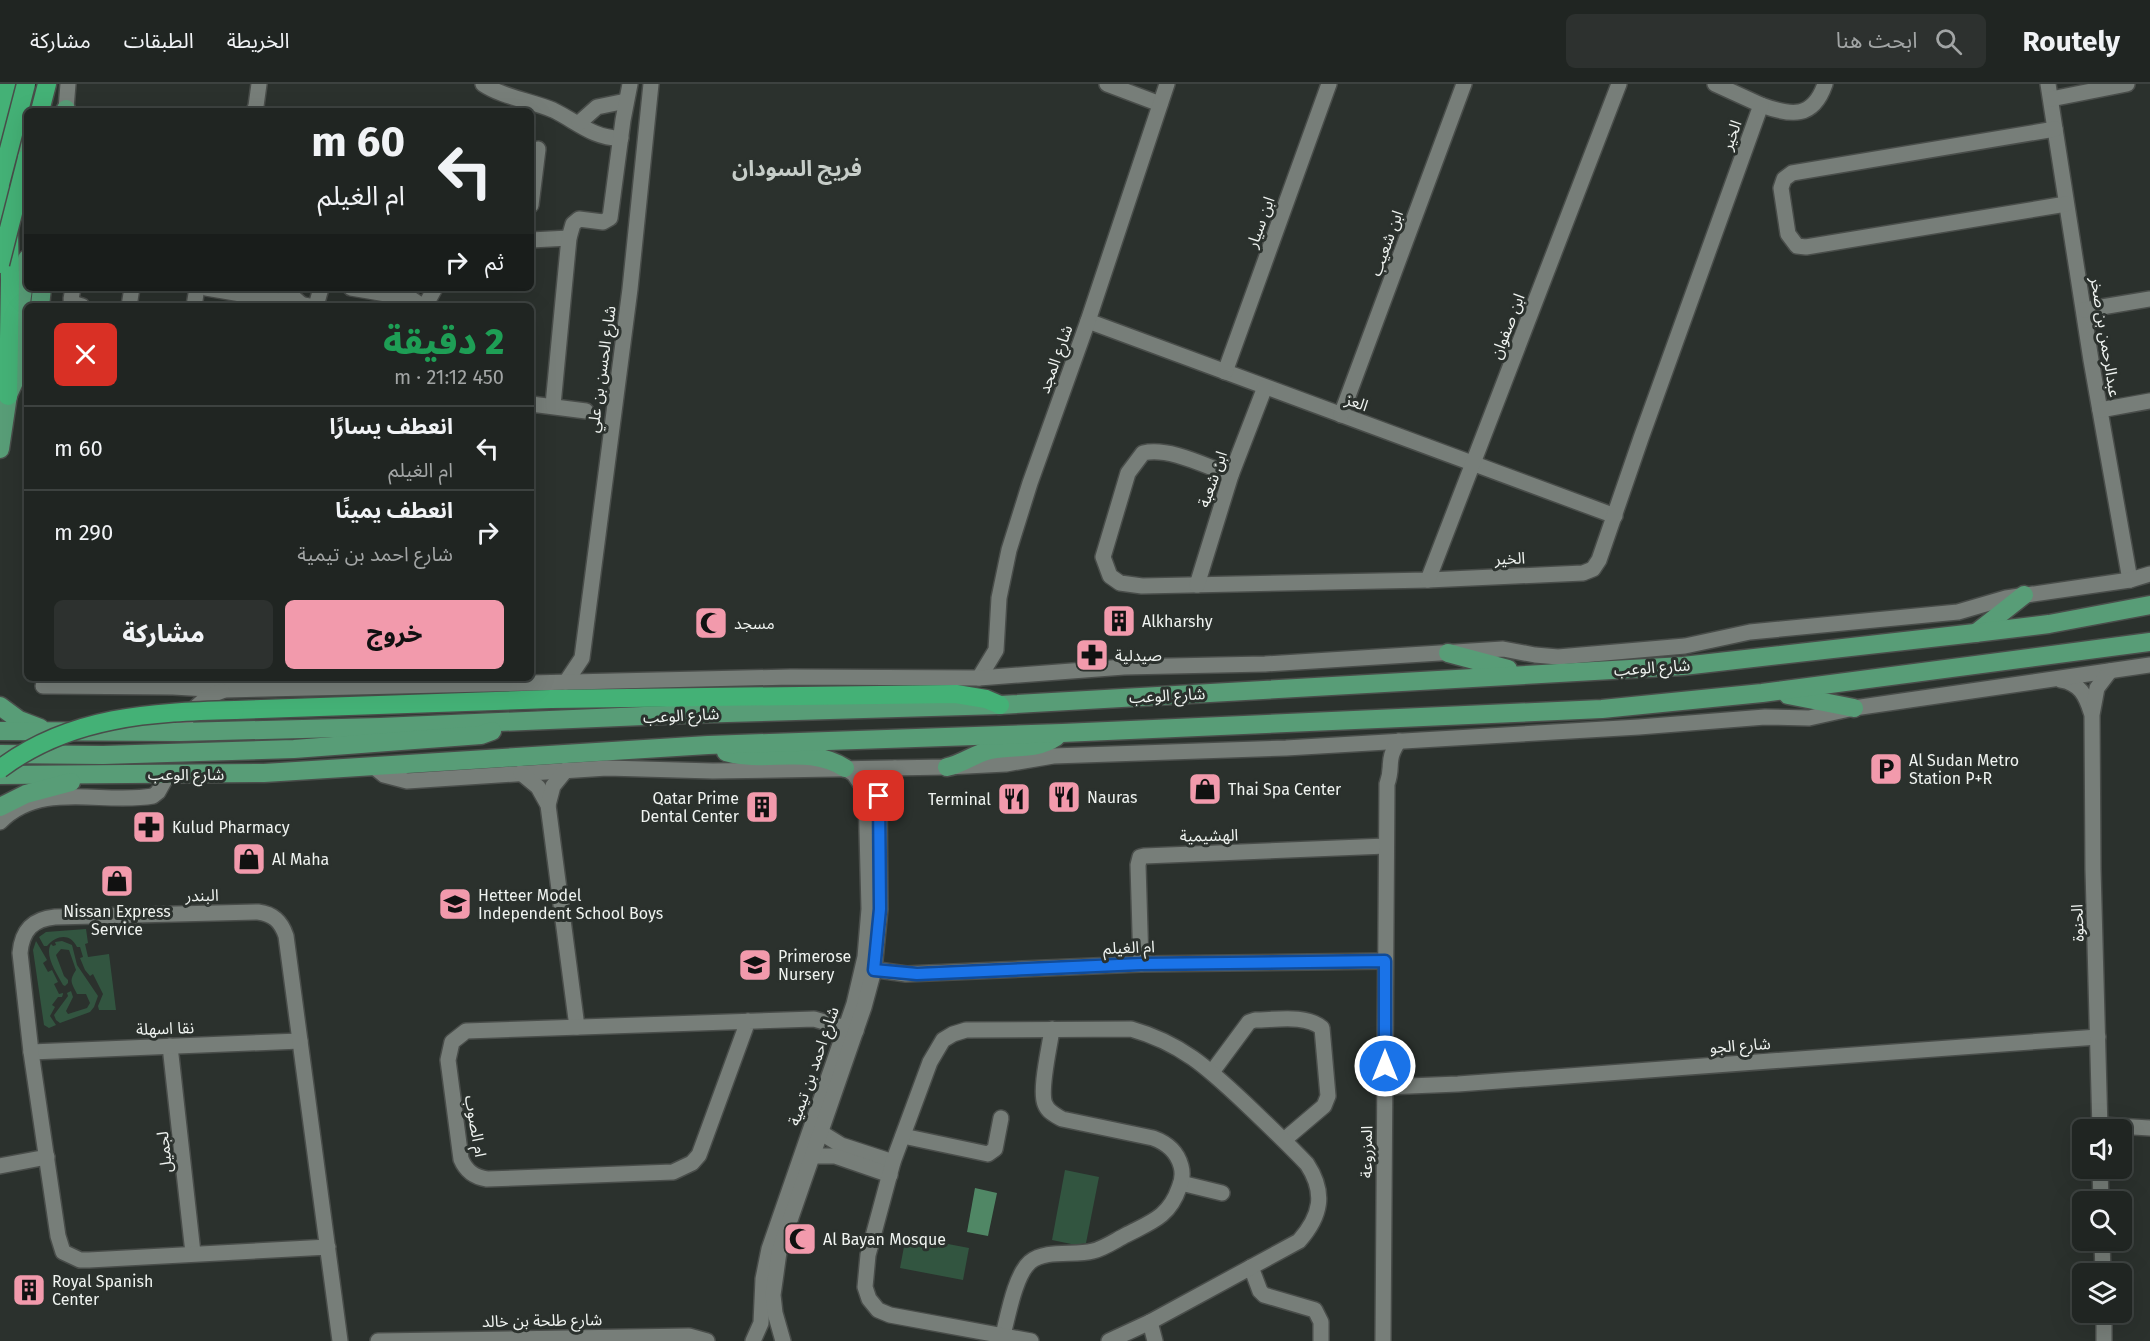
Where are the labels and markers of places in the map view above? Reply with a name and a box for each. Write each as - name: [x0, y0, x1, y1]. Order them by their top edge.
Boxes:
- building icon: Alkharshy: [1101, 603, 1137, 639]
- mosque icon: مسجد: [693, 605, 729, 641]
- place label: Alkharshy: [1142, 612, 1213, 631]
- place label: مسجد: [734, 614, 775, 633]
- pharmacy icon: صيدلية: [1074, 637, 1110, 673]
- place label: صيدلية: [1115, 646, 1162, 665]
- parking icon: Al Sudan Metro Station P+R: [1868, 751, 1904, 787]
- place label: Al Sudan Metro Station P+R: [1909, 751, 2019, 788]
- pin: [853, 770, 904, 821]
- shop icon: Thai Spa Center: [1187, 771, 1223, 807]
- restaurant icon: Nauras: [1046, 779, 1082, 815]
- place label: Thai Spa Center: [1228, 780, 1342, 799]
- restaurant icon: Terminal: [996, 781, 1032, 817]
- place label: Nauras: [1087, 788, 1138, 807]
- place label: Qatar Prime Dental Center: [640, 789, 740, 826]
- building icon: Qatar Prime Dental Center: [744, 789, 780, 825]
- place label: Terminal: [928, 790, 991, 809]
- pharmacy icon: Kulud Pharmacy: [131, 809, 167, 845]
- place label: Kulud Pharmacy: [172, 818, 290, 837]
- shop icon: Al Maha: [231, 841, 267, 877]
- place label: Al Maha: [272, 850, 329, 869]
- shop icon: Nissan Express Service: [99, 863, 135, 899]
- school or university icon: Hetteer Model Independent School Boys: [437, 886, 473, 922]
- place label: Hetteer Model Independent School Boys: [478, 886, 663, 923]
- place label: Nissan Express Service: [63, 902, 171, 939]
- school or university icon: Primerose Nursery: [737, 947, 773, 983]
- place label: Primerose Nursery: [778, 947, 851, 984]
- mosque icon: Al Bayan Mosque: [782, 1221, 818, 1257]
- place label: Al Bayan Mosque: [823, 1230, 946, 1249]
- building icon: Royal Spanish Center: [11, 1272, 47, 1308]
- place label: Royal Spanish Center: [52, 1272, 153, 1309]

